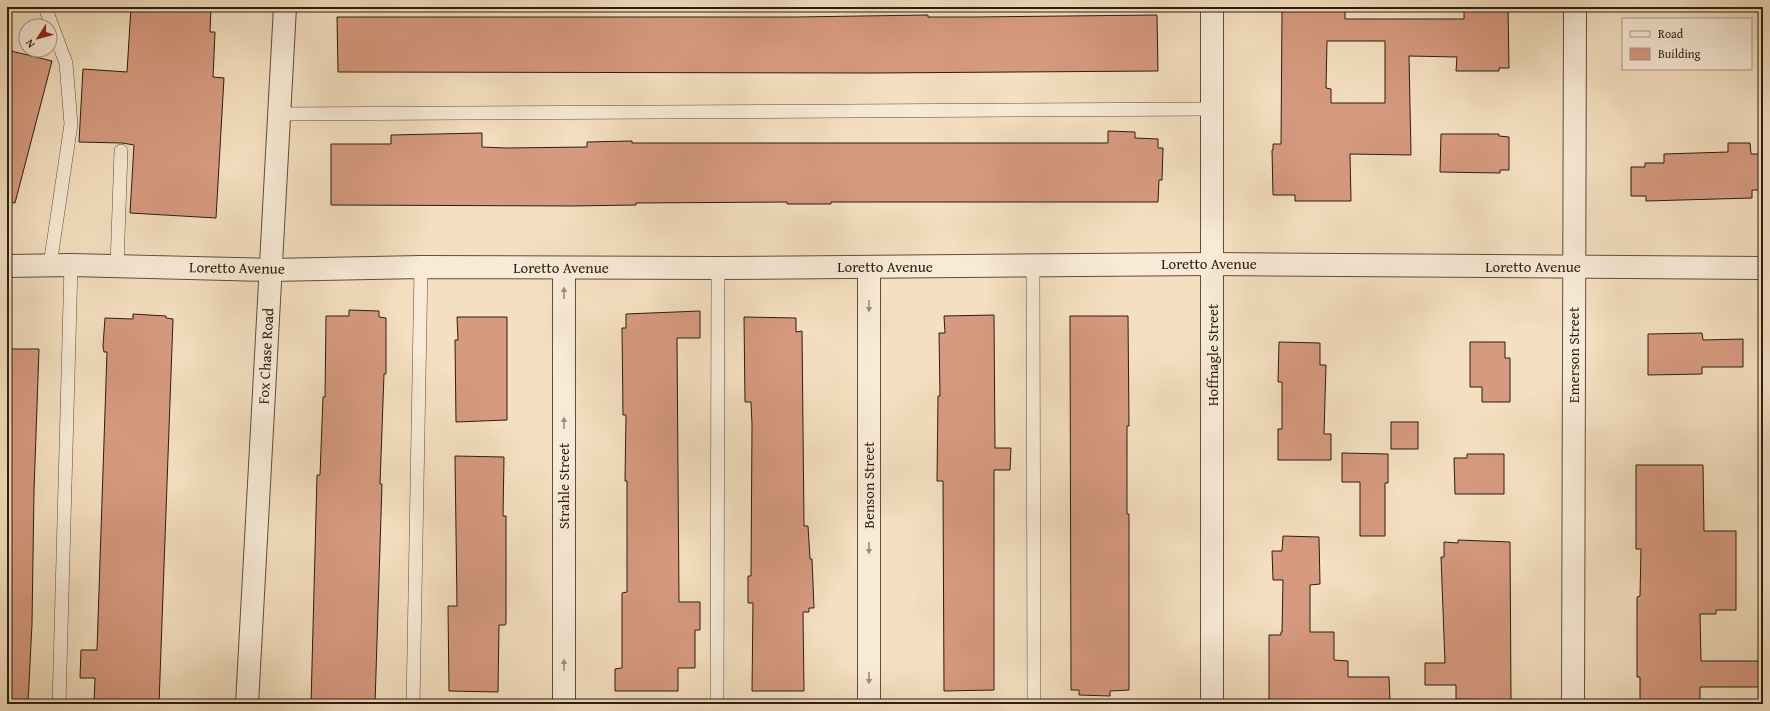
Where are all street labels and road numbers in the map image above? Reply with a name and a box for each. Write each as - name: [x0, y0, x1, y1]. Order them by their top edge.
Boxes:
- street label: Loretto Avenue: [1161, 253, 1257, 274]
- street label: Loretto Avenue: [189, 256, 285, 279]
- street label: Loretto Avenue: [837, 256, 933, 277]
- street label: Loretto Avenue: [1485, 256, 1581, 277]
- street label: Loretto Avenue: [513, 257, 609, 278]
- street label: Hoffnagle Street: [1202, 303, 1223, 406]
- street label: Emerson Street: [1563, 306, 1584, 403]
- street label: Fox Chase Road: [252, 307, 279, 405]
- street label: Benson Street: [858, 441, 879, 529]
- street label: Strahle Street: [553, 442, 574, 529]

